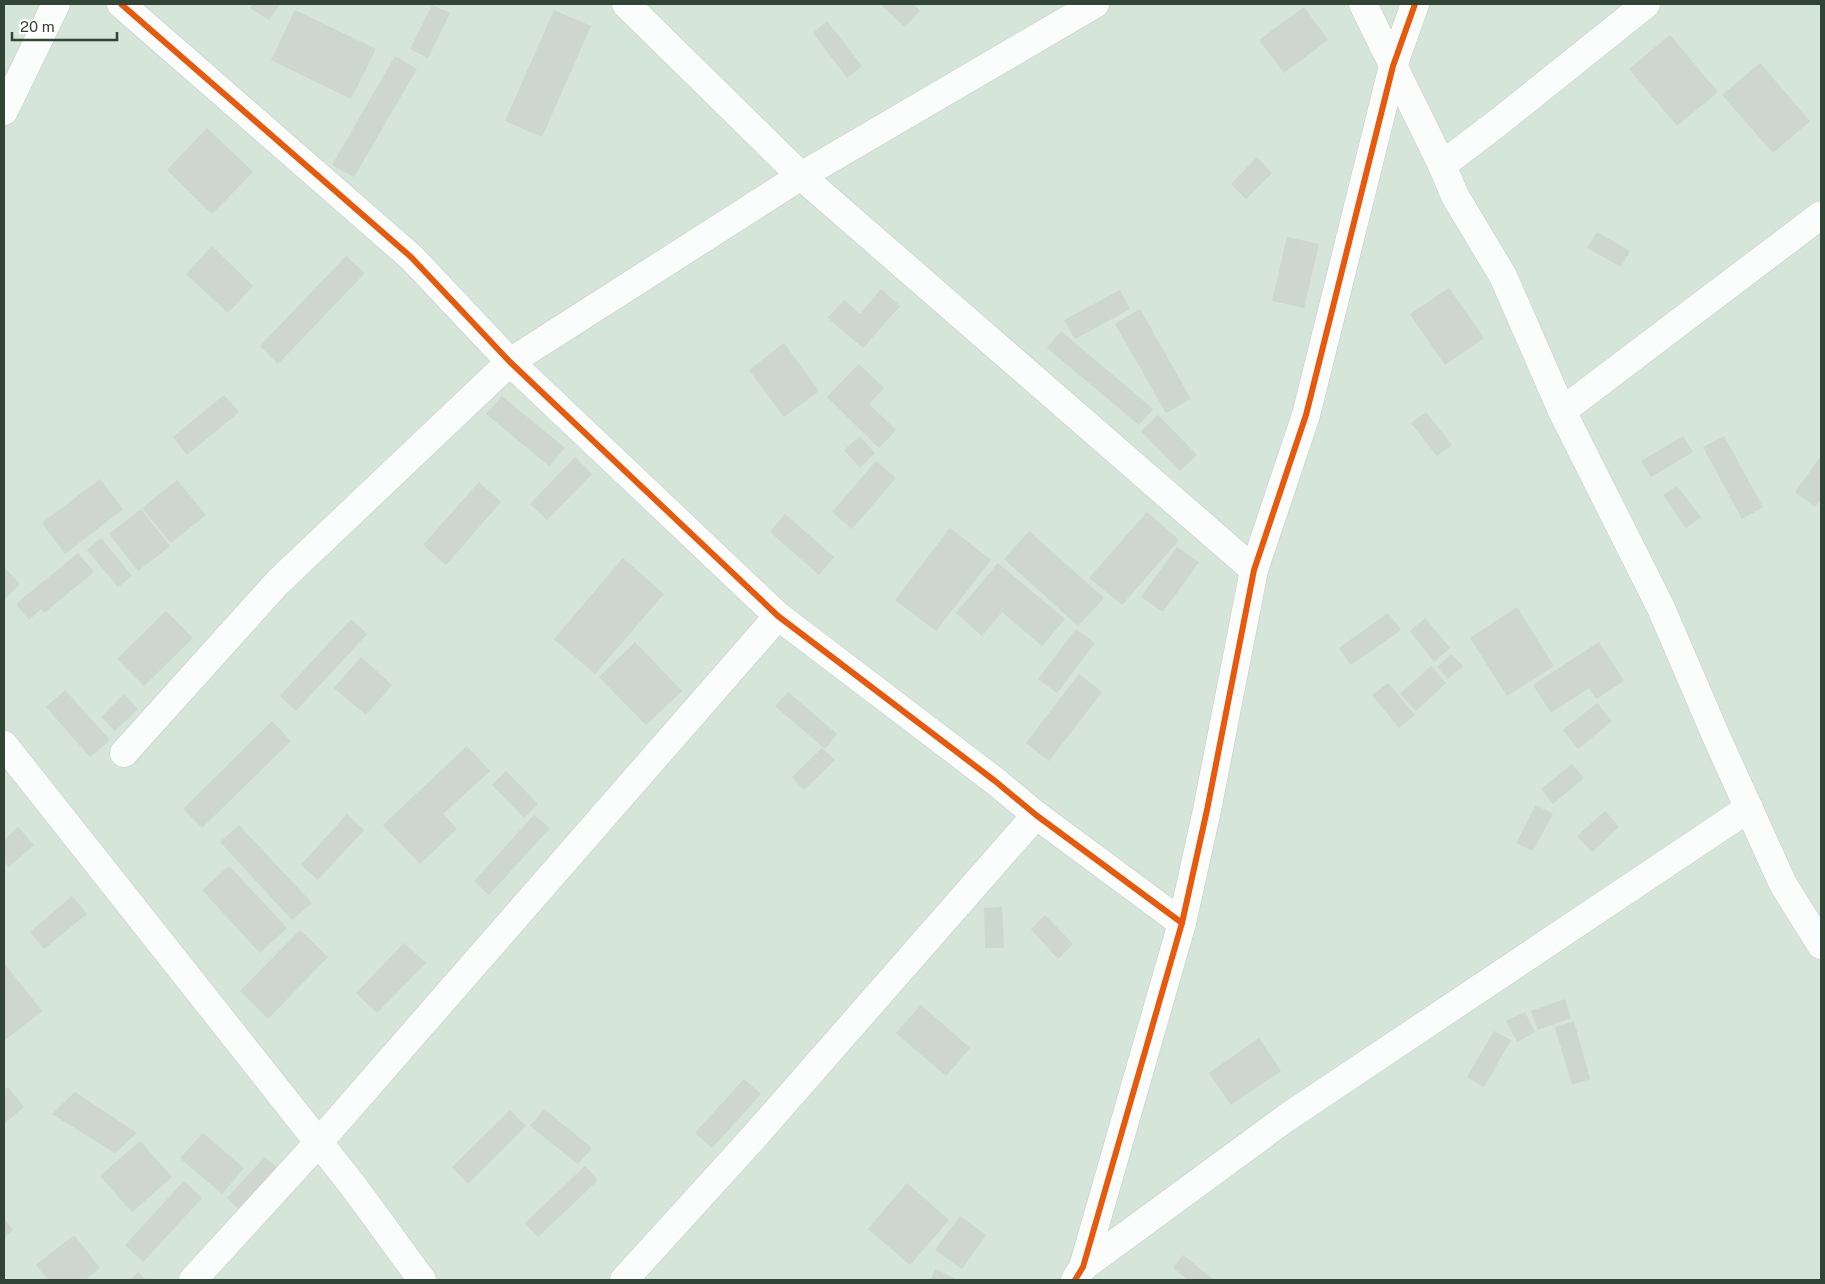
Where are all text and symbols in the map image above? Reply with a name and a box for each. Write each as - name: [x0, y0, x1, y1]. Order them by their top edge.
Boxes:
- scale bar: [12, 10, 118, 42]
- text: 20 m: [20, 18, 55, 35]

